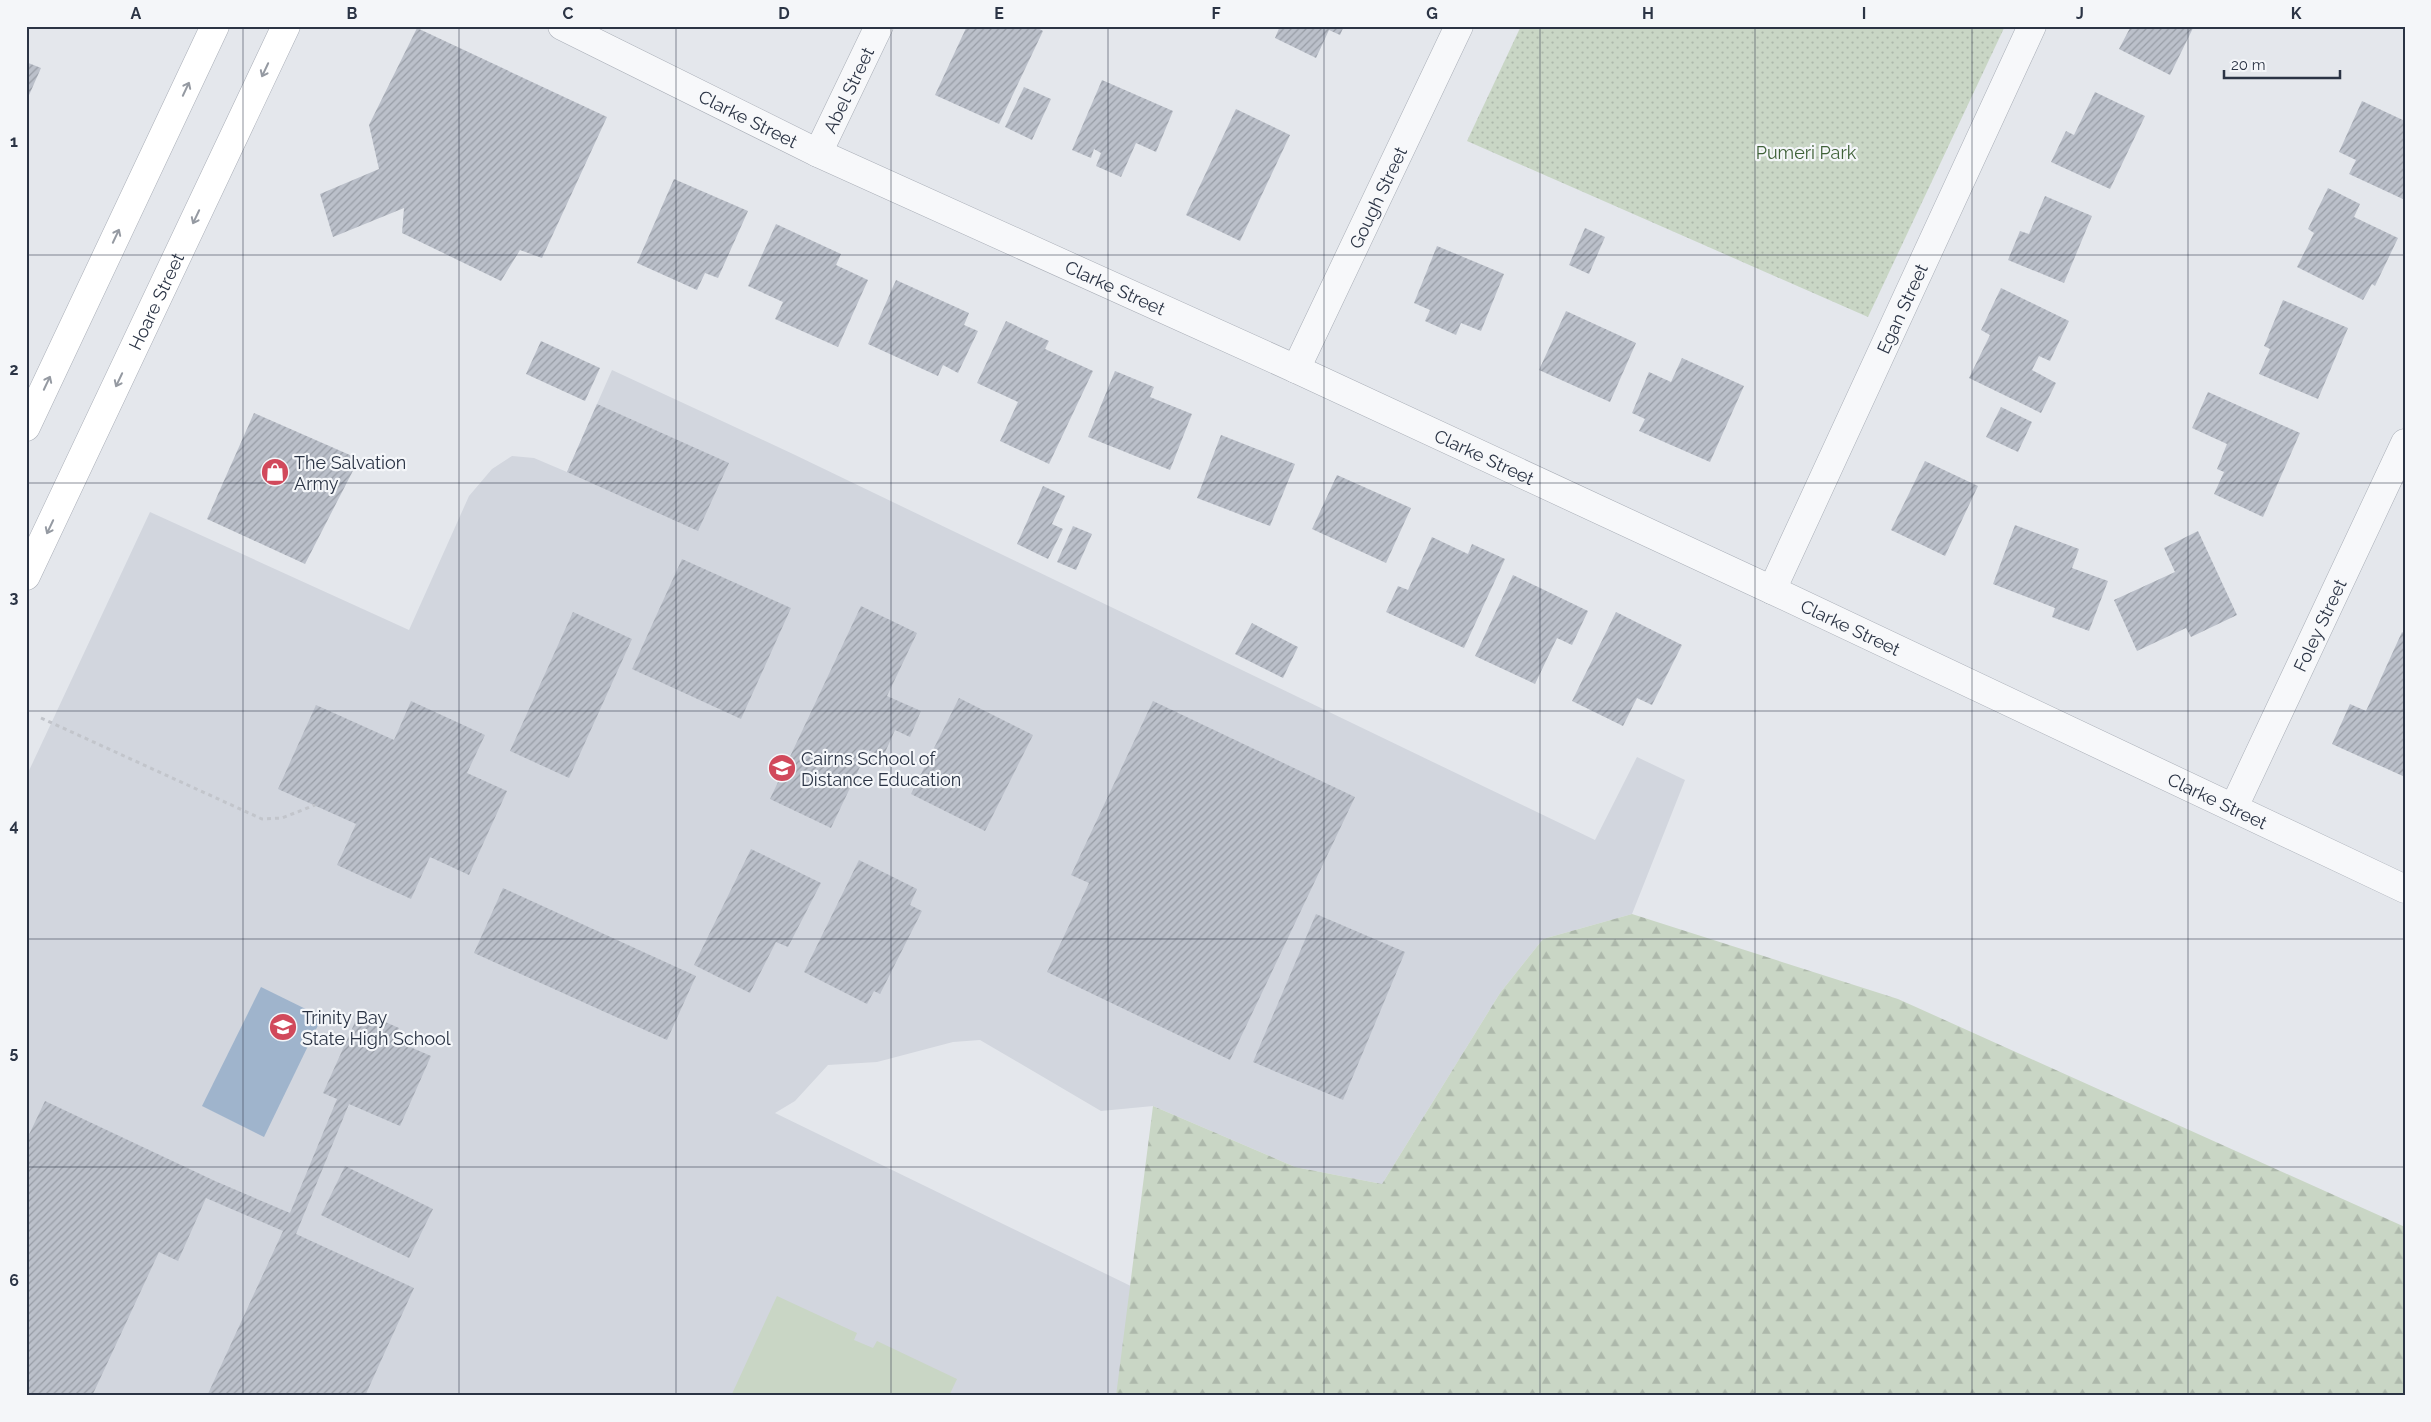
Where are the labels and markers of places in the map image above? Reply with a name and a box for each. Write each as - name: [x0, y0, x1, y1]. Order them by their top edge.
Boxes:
- place label: The Salvation Army: [294, 452, 406, 494]
- shop icon: The Salvation Army: [260, 457, 290, 487]
- place label: Cairns School of Distance Education: [801, 748, 961, 790]
- school or university icon: Cairns School of Distance Education: [767, 753, 797, 783]
- place label: Trinity Bay State High School: [302, 1007, 451, 1049]
- school or university icon: Trinity Bay State High School: [268, 1012, 298, 1042]

